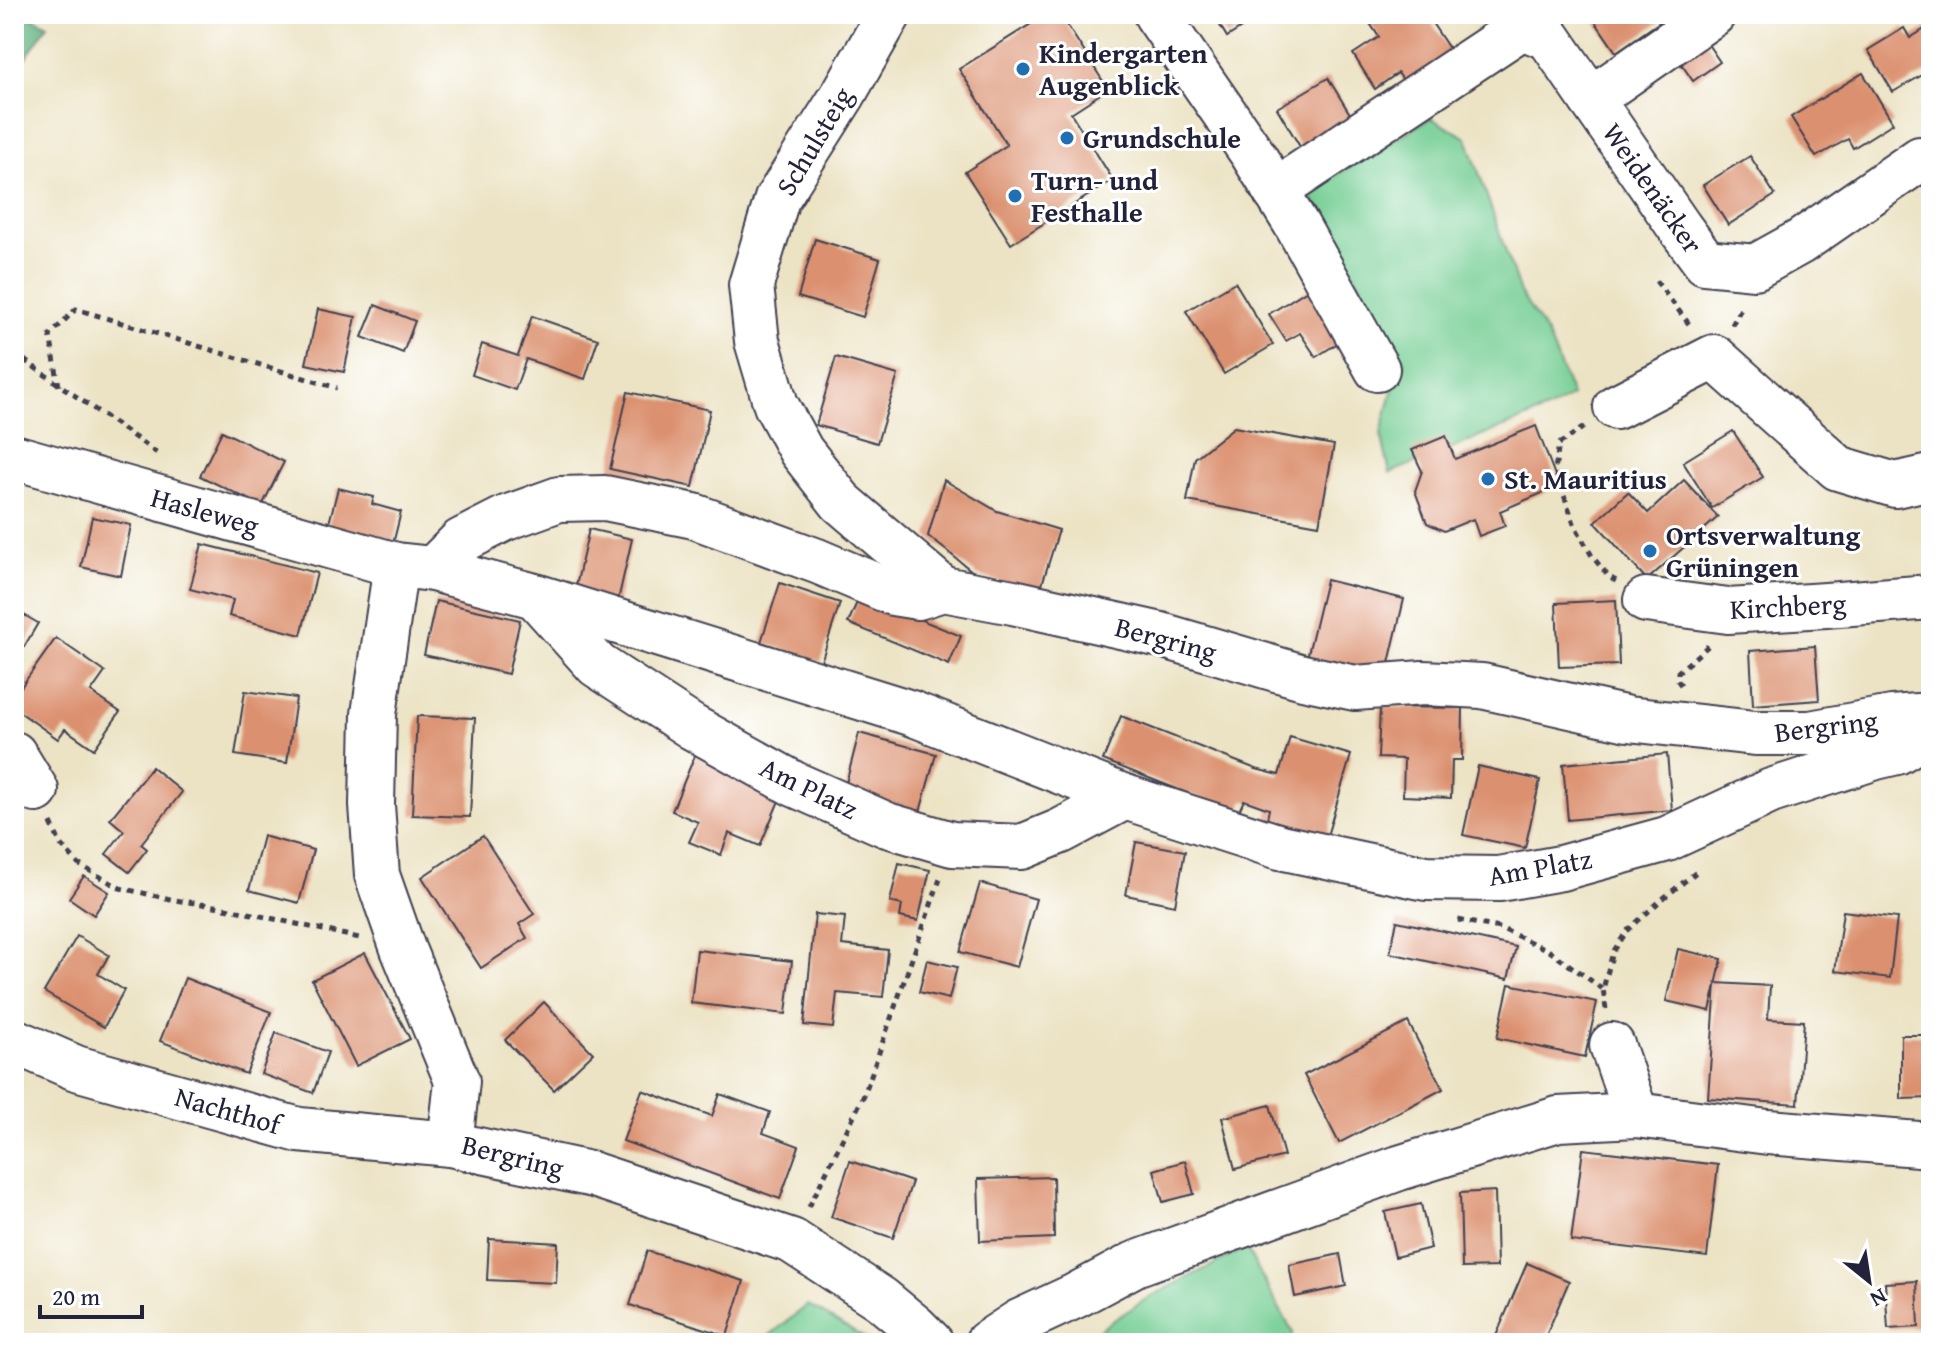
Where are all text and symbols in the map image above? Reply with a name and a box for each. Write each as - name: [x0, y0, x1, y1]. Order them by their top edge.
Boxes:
- place label: Kindergarten Augenblick: [1039, 32, 1208, 105]
- marker: Kindergarten Augenblick: [1014, 60, 1032, 78]
- street label: Schulsteig: [765, 79, 862, 203]
- street label: Weidenäcker: [1593, 114, 1714, 262]
- place label: Grundschule: [1083, 117, 1241, 158]
- marker: Grundschule: [1058, 129, 1076, 147]
- place label: Turn- und Festhalle: [1031, 159, 1159, 232]
- marker: Turn- und Festhalle: [1006, 187, 1024, 205]
- place label: St. Mauritius: [1504, 458, 1667, 499]
- marker: St. Mauritius: [1479, 470, 1497, 488]
- street label: Hasleweg: [146, 476, 264, 545]
- place label: Ortsverwaltung Grüningen: [1666, 514, 1860, 587]
- marker: Ortsverwaltung Grüningen: [1641, 542, 1659, 560]
- street label: Kirchberg: [1729, 582, 1847, 629]
- street label: Bergring: [1111, 605, 1222, 672]
- street label: Bergring: [1772, 699, 1880, 752]
- street label: Am Platz: [753, 746, 865, 829]
- street label: Am Platz: [1485, 837, 1595, 896]
- street label: Nachthof: [171, 1075, 289, 1145]
- street label: Bergring: [458, 1123, 568, 1188]
- north arrow: [1829, 1241, 1909, 1321]
- scale bar: [40, 1269, 142, 1319]
- text: 20 m: [52, 1279, 100, 1314]
- text: N: [1864, 1281, 1893, 1316]

